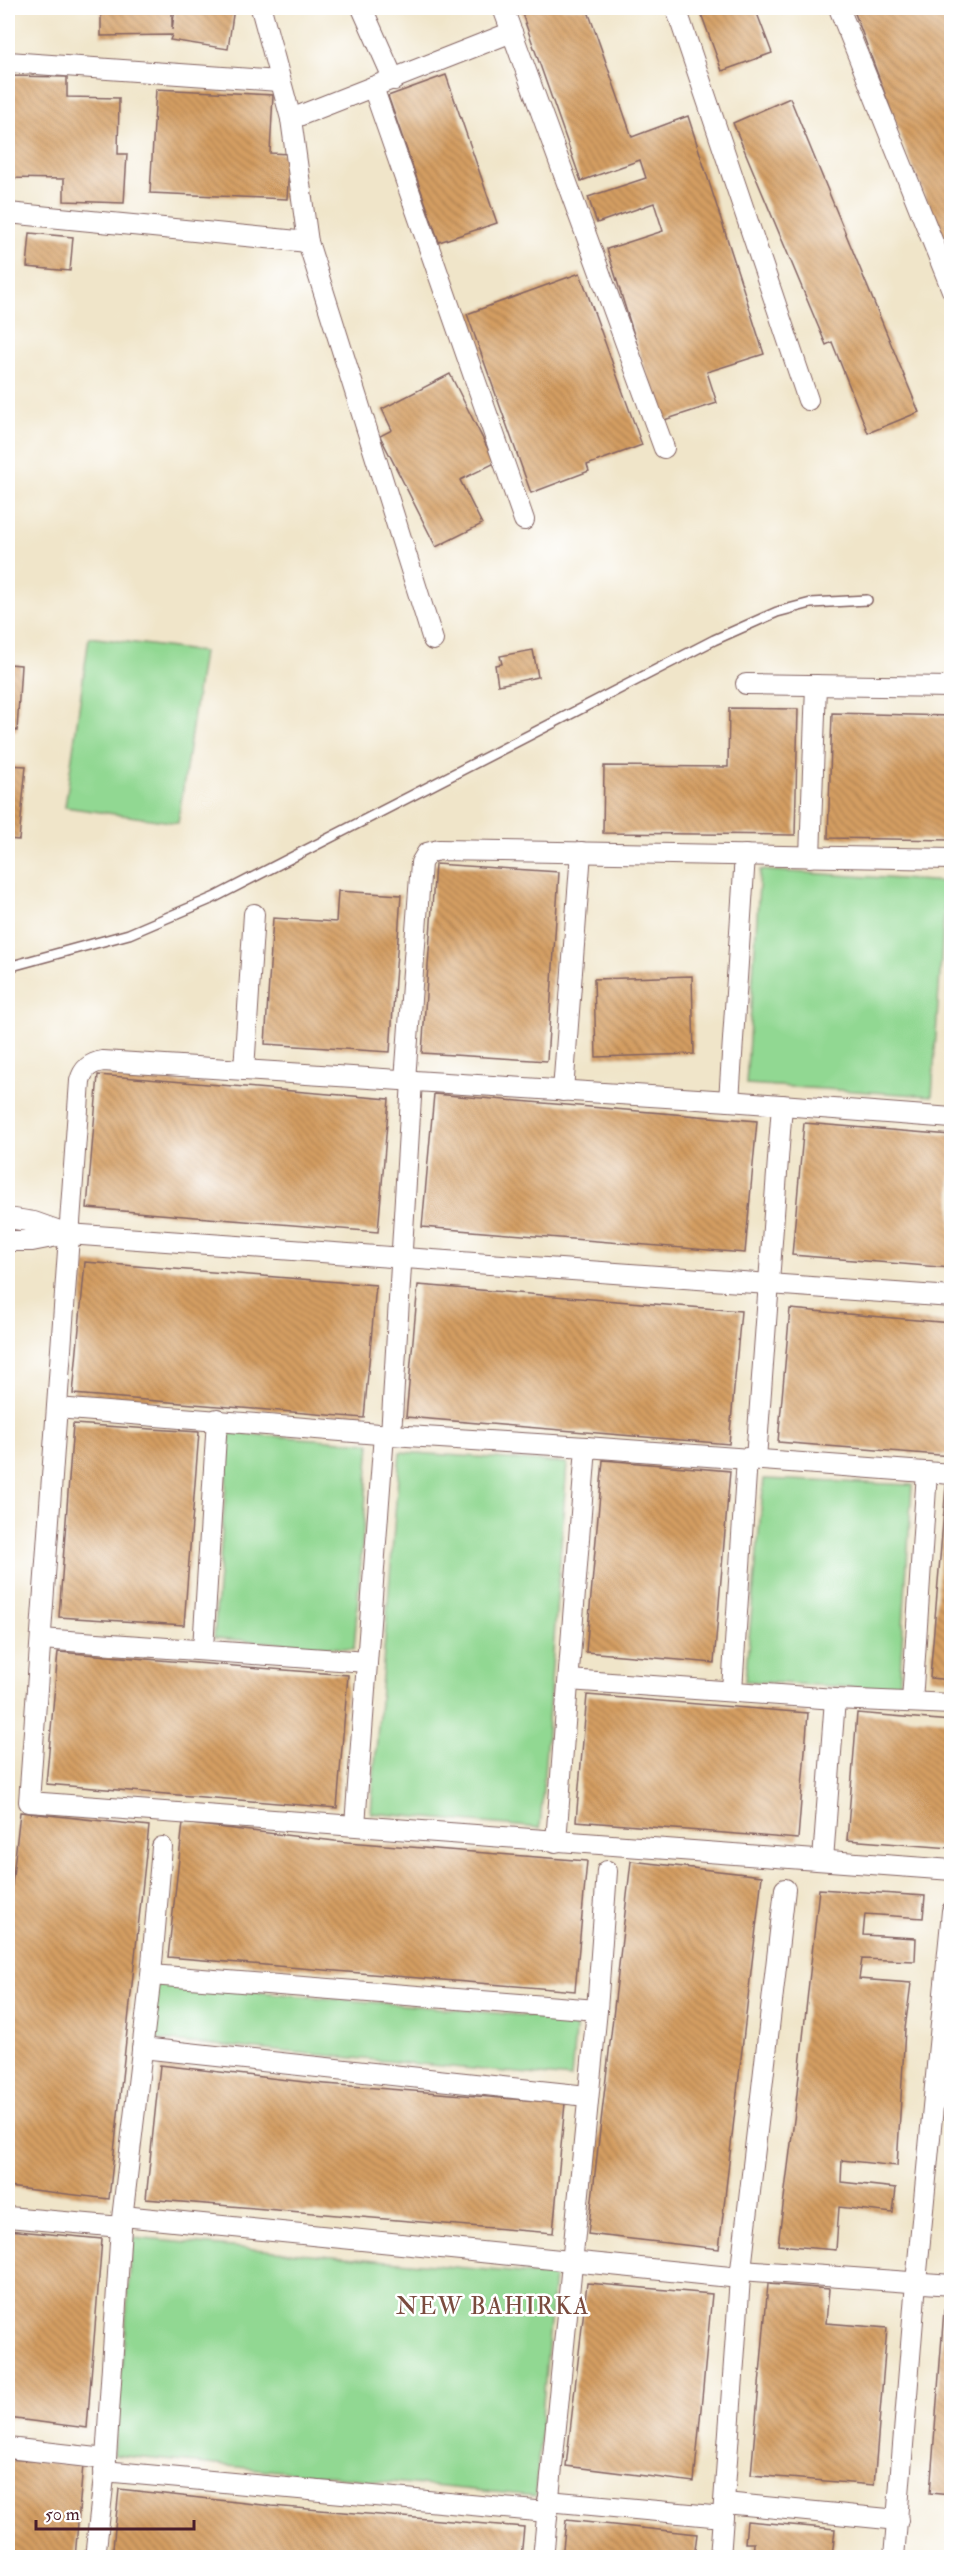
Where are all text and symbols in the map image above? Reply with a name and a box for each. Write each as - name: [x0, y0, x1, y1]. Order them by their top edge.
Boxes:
- district label: NEW BAHIRKA: [396, 2291, 590, 2322]
- scale bar: [36, 2493, 194, 2531]
- text: 50 m: [45, 2503, 80, 2526]

